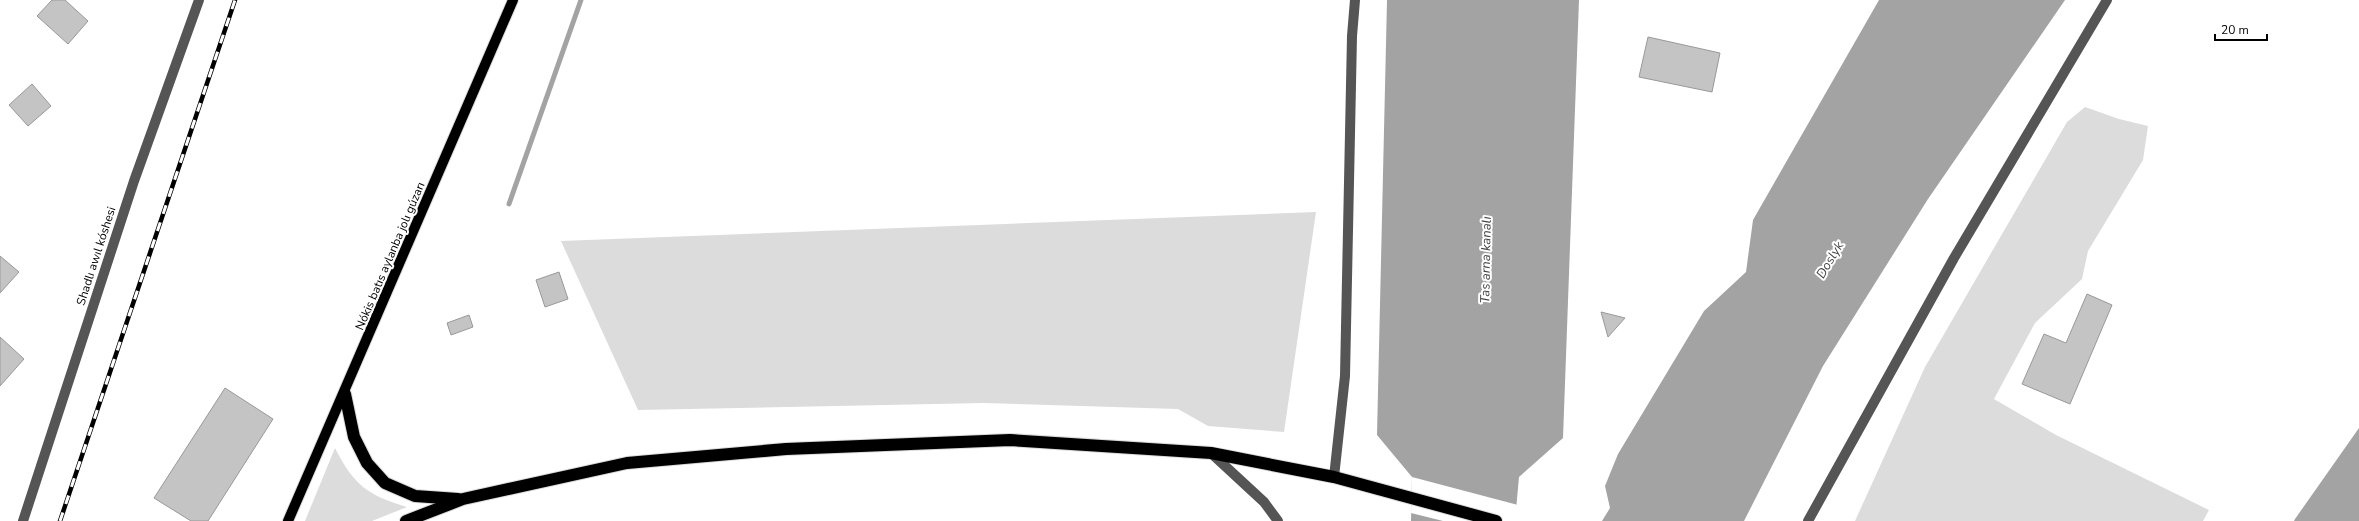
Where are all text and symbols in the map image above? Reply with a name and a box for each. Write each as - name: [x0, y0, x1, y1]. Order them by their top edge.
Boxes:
- scale bar: [2215, 16, 2267, 42]
- text: 20 m: [2221, 22, 2249, 38]
- street label: Nókis batıs aylanba jolı gúzarı: [351, 179, 429, 333]
- street label: Shadlı awıl kóshesi: [73, 205, 119, 307]
- water label: Tas arna kanalı: [1476, 216, 1496, 304]
- water label: Doslyk: [1812, 238, 1848, 282]

